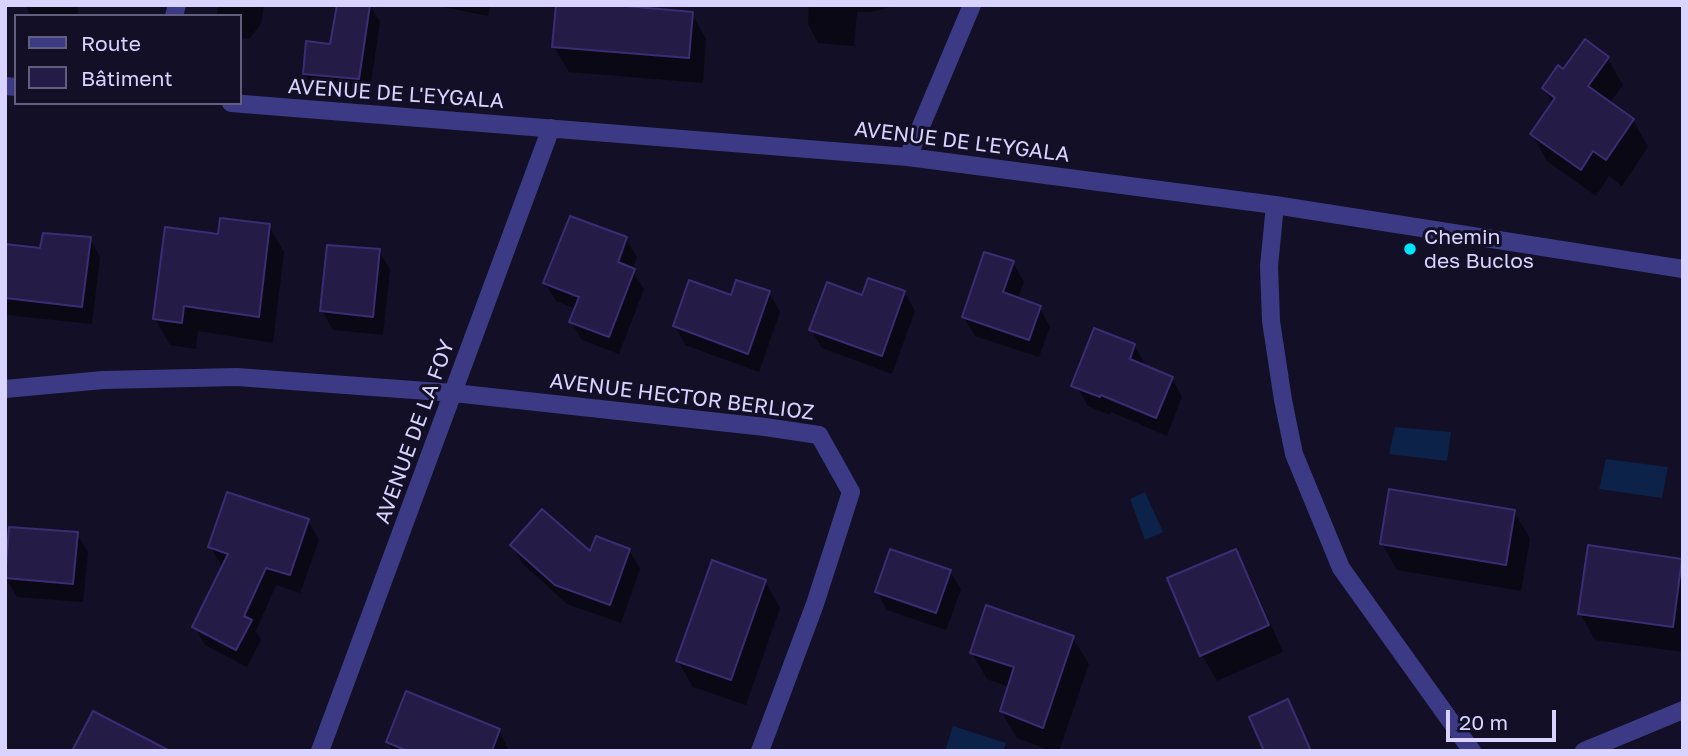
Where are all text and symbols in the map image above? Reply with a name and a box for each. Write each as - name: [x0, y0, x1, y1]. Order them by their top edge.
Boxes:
- legend: [14, 14, 242, 105]
- text: Route: [81, 30, 141, 56]
- text: Bâtiment: [81, 65, 173, 91]
- street label: AVENUE DE L'EYGALA: [287, 74, 505, 114]
- street label: AVENUE DE L'EYGALA: [853, 116, 1071, 168]
- place label: Chemin des Buclos: [1424, 224, 1534, 274]
- marker: Chemin des Buclos: [1402, 241, 1418, 257]
- street label: AVENUE DE LA FOY: [370, 337, 460, 527]
- street label: AVENUE HECTOR BERLIOZ: [548, 368, 816, 426]
- scale bar: [1450, 696, 1560, 740]
- text: 20 m: [1459, 709, 1508, 735]

